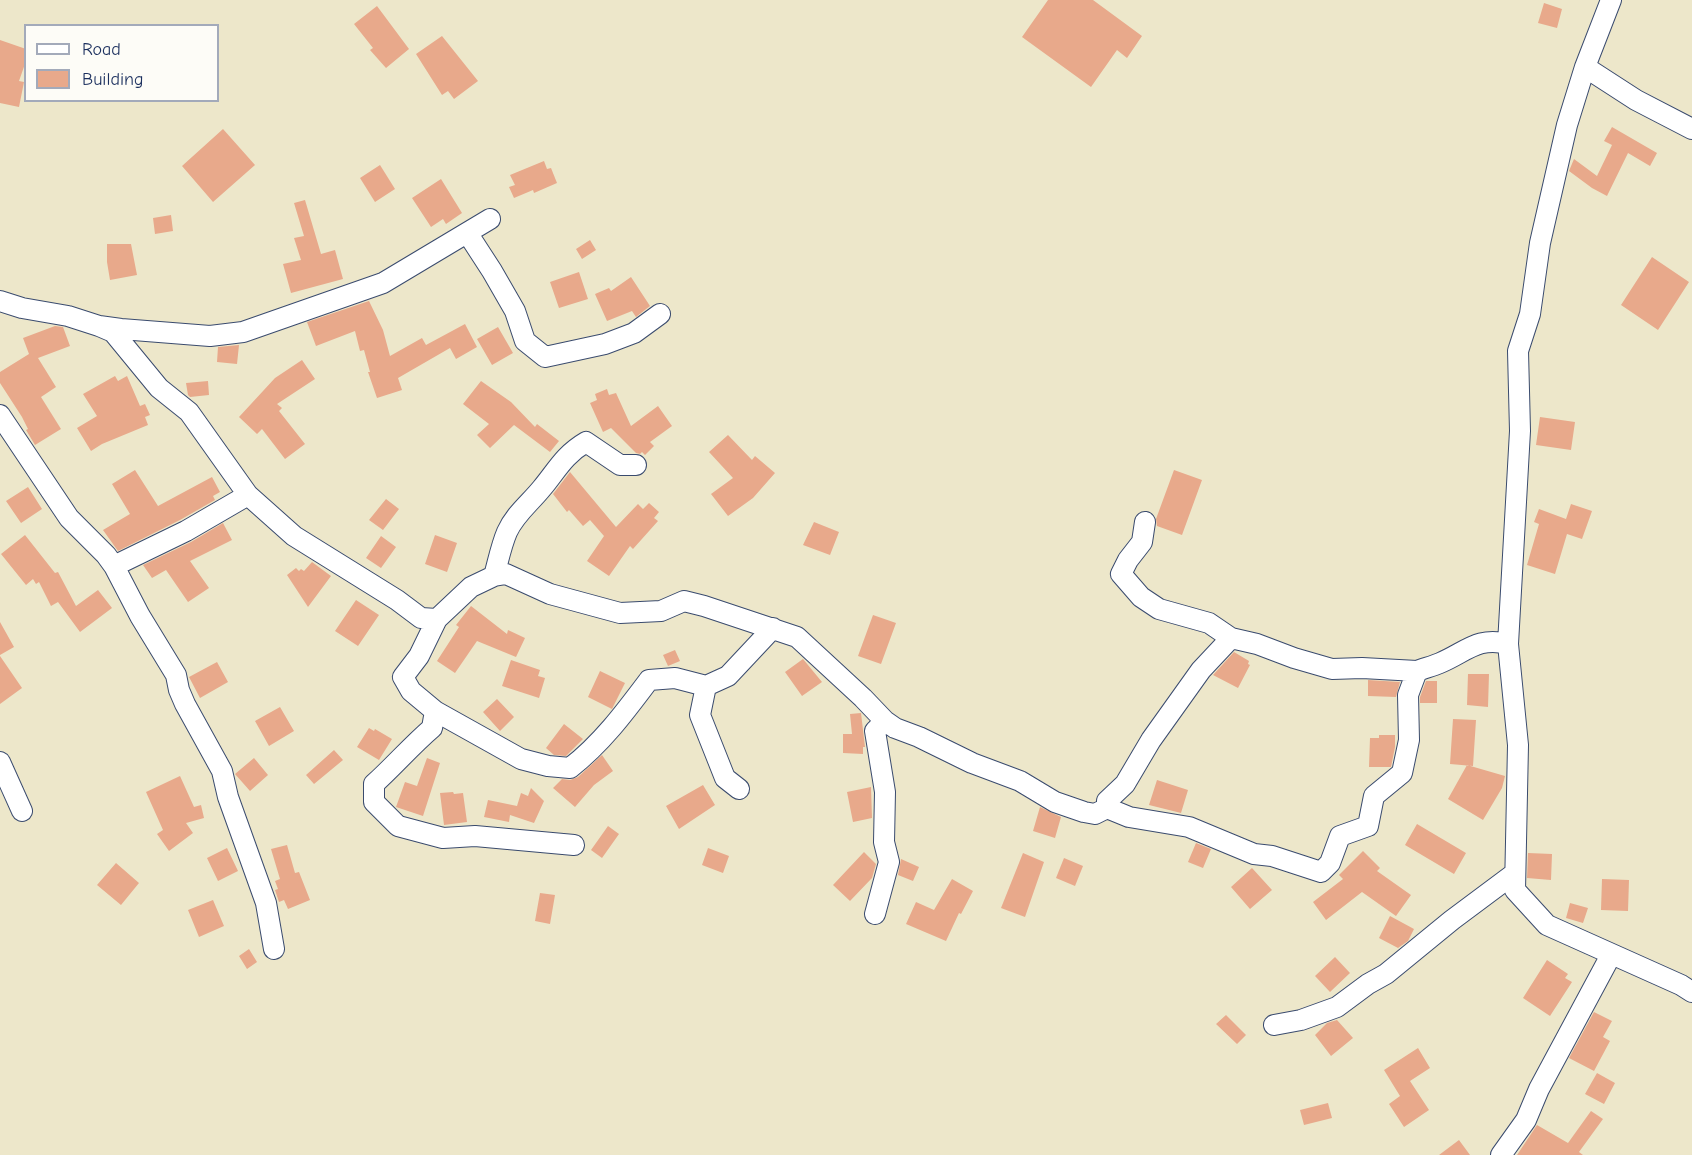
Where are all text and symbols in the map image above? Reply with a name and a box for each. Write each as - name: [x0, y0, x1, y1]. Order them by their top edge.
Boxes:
- legend: [24, 24, 219, 102]
- text: Road: [82, 39, 121, 60]
- text: Building: [82, 69, 144, 90]

